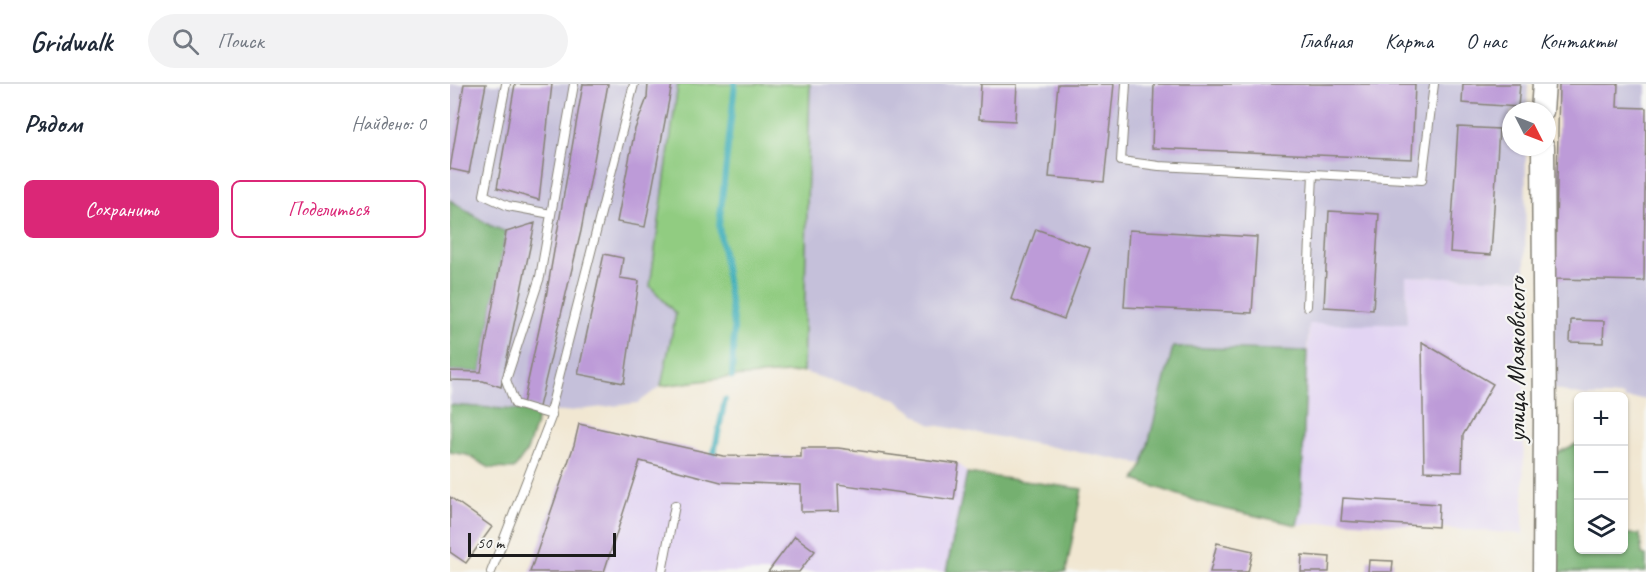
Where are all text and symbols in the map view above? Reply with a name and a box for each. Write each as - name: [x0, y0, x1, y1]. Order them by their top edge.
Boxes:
- search box: [148, 14, 568, 68]
- text: Gridwalk: [30, 24, 112, 59]
- icon: search: [169, 25, 202, 58]
- text: Поиск: [217, 27, 264, 55]
- text: Главная: [1299, 28, 1352, 54]
- text: Карта: [1385, 28, 1433, 54]
- text: О нас: [1466, 28, 1507, 54]
- text: Контакты: [1540, 28, 1616, 54]
- north arrow: [1502, 102, 1556, 156]
- text: Рядом: [24, 107, 82, 140]
- text: Найдено: 0: [351, 111, 426, 136]
- button: Сохранить: [24, 180, 219, 238]
- button: Поделиться: [231, 180, 426, 238]
- street label: улица Маяковского: [1500, 275, 1533, 445]
- map controls: [1574, 392, 1628, 554]
- button: +: [1574, 392, 1628, 446]
- button: −: [1574, 446, 1628, 500]
- button: layers: [1574, 500, 1628, 554]
- scale bar: [468, 530, 616, 558]
- text: 50 m: [477, 533, 504, 553]

